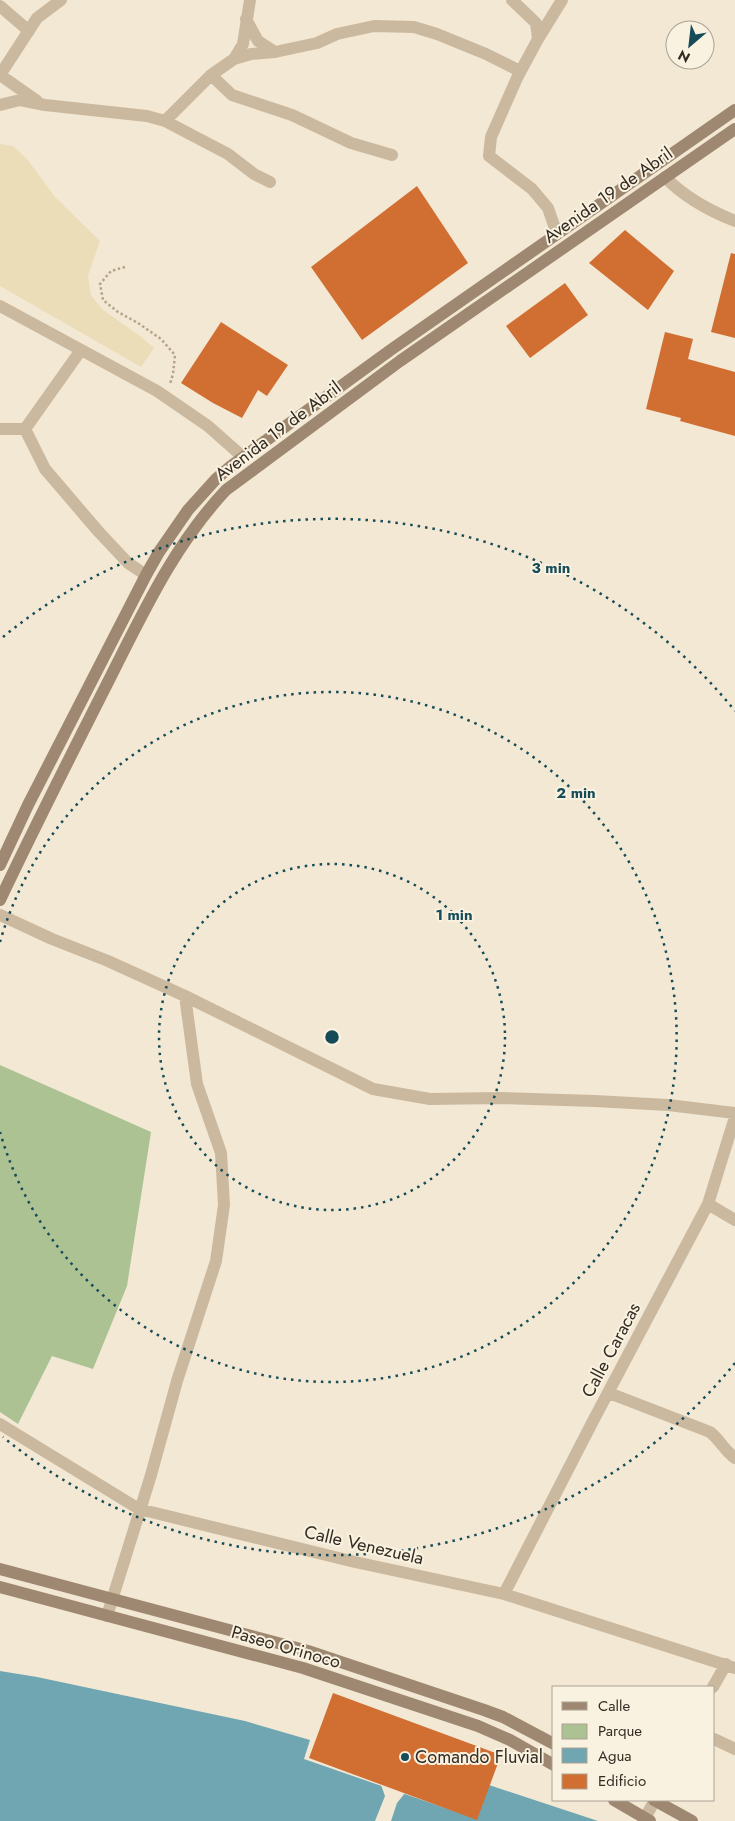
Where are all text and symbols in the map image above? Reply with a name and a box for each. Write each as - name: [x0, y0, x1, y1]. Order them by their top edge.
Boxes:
- north arrow: [665, 20, 715, 70]
- text: N: [674, 45, 694, 68]
- street label: Avenida 19 de Abril: [538, 141, 678, 249]
- street label: Avenida 19 de Abril: [209, 375, 347, 487]
- text: 3 min: [532, 557, 570, 579]
- text: 2 min: [556, 782, 596, 804]
- text: 1 min: [435, 904, 473, 926]
- centre of rings: [323, 1028, 341, 1046]
- street label: Calle Caracas: [575, 1298, 647, 1402]
- street label: Calle Venezuela: [302, 1519, 426, 1571]
- street label: Paseo Orinoco: [228, 1619, 344, 1675]
- legend: [552, 1686, 715, 1801]
- text: Calle: [598, 1695, 630, 1717]
- text: Parque: [598, 1720, 642, 1742]
- place label: Comando Fluvial: [415, 1744, 543, 1770]
- text: Agua: [598, 1745, 632, 1767]
- marker: Comando Fluvial: [399, 1751, 411, 1763]
- text: Edificio: [598, 1770, 646, 1792]

